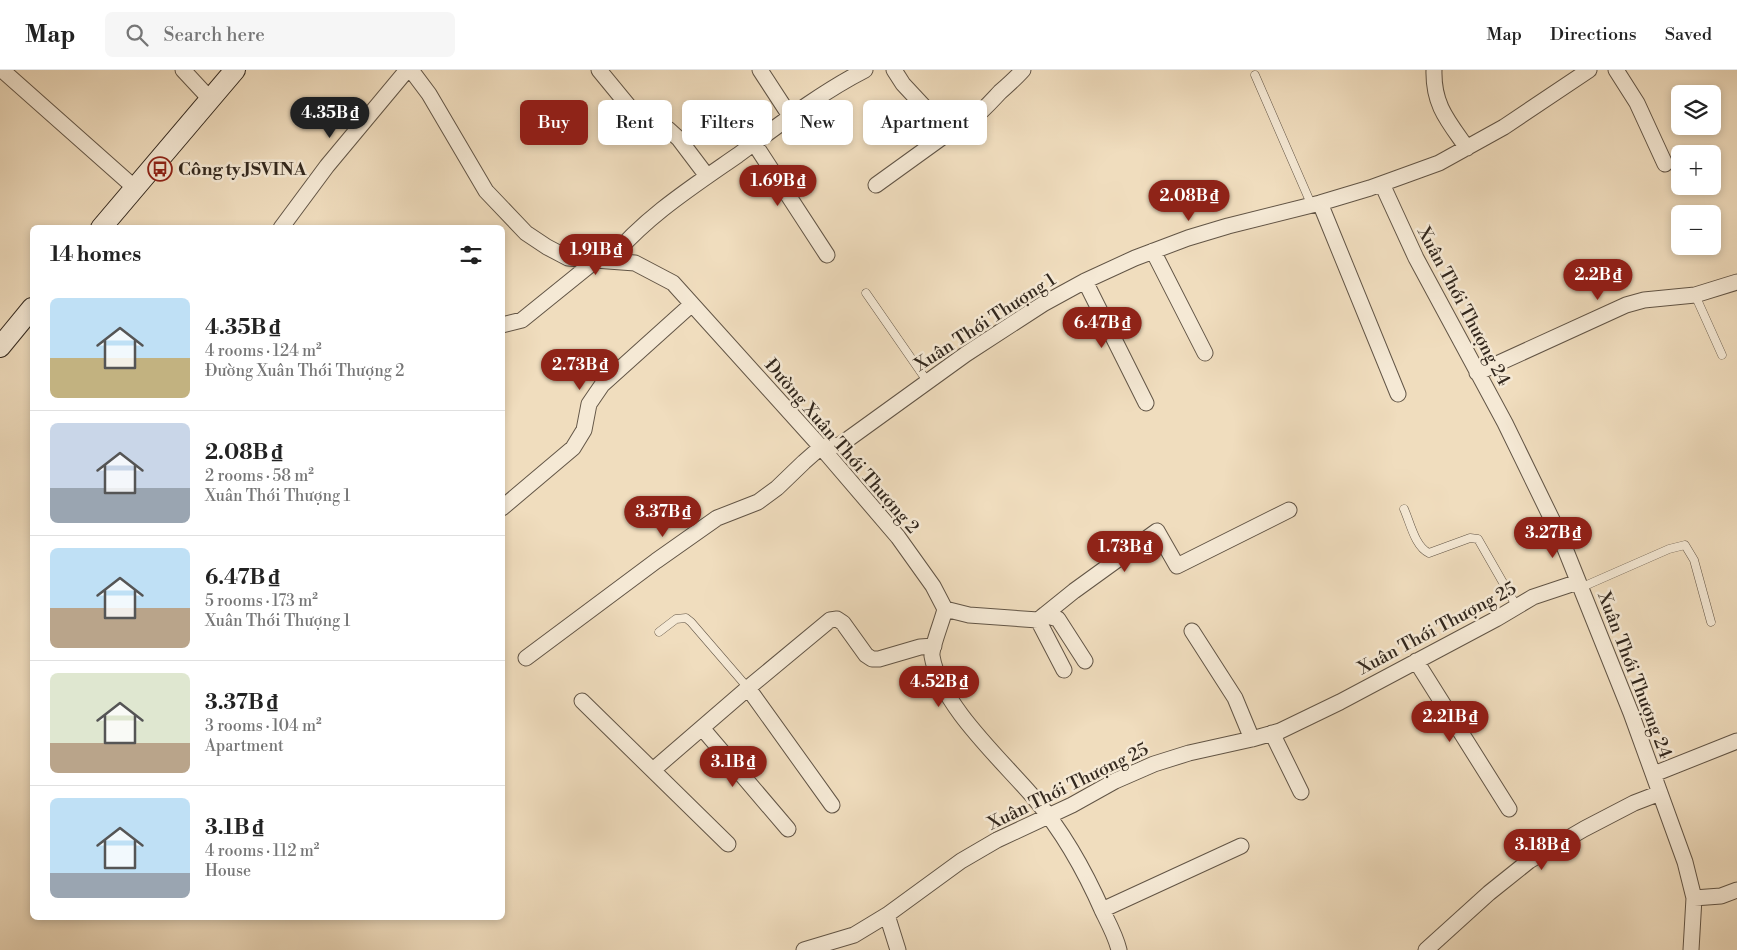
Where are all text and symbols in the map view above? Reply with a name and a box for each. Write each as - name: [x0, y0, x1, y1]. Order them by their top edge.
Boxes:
- search box: [105, 12, 455, 57]
- text: Map: [25, 20, 75, 50]
- icon: search: [123, 21, 151, 49]
- text: Search here: [163, 23, 265, 47]
- text: Map: [1486, 23, 1522, 46]
- text: Directions: [1550, 23, 1637, 46]
- text: Saved: [1665, 23, 1712, 46]
- map controls: [1671, 85, 1721, 255]
- button: layers: [1671, 85, 1721, 135]
- pin: 4.35B ₫: [284, 97, 376, 139]
- chip: Buy: [520, 100, 588, 145]
- chip: Rent: [598, 100, 672, 145]
- chip: Filters: [682, 100, 772, 145]
- chip: New: [782, 100, 853, 145]
- chip: Apartment: [863, 100, 987, 145]
- text: 4.35B ₫: [301, 103, 359, 123]
- button: +: [1671, 145, 1721, 195]
- bus stop icon: Công ty JSVINA: [147, 156, 173, 182]
- place label: Công ty JSVINA: [178, 158, 308, 181]
- pin: 1.69B ₫: [732, 164, 824, 207]
- text: 1.69B ₫: [750, 171, 806, 191]
- pin: 2.08B ₫: [1143, 180, 1235, 222]
- text: 2.08B ₫: [1160, 186, 1219, 206]
- button: −: [1671, 205, 1721, 255]
- street label: Xuân Thới Thượng 24: [1411, 222, 1515, 390]
- pin: 1.91B ₫: [550, 234, 642, 276]
- text: 1.91B ₫: [570, 240, 622, 260]
- icon: filters: [457, 241, 485, 269]
- text: 14 homes: [50, 242, 141, 268]
- pin: 2.2B ₫: [1557, 258, 1639, 301]
- text: 2.2B ₫: [1574, 265, 1622, 285]
- street label: Xuân Thới Thượng 1: [910, 268, 1060, 377]
- pin: 6.47B ₫: [1056, 306, 1148, 349]
- text: 6.47B ₫: [1074, 313, 1130, 333]
- text: 4.35B ₫: [205, 315, 280, 341]
- icon: home: [90, 318, 150, 378]
- text: 4 rooms · 124 m²: [205, 341, 322, 361]
- pin: 2.73B ₫: [534, 348, 626, 391]
- street label: Đường Xuân Thới Thượng 2: [759, 354, 924, 539]
- text: 2.73B ₫: [552, 355, 608, 375]
- text: Đường Xuân Thới Thượng 2: [205, 361, 404, 381]
- text: 2.08B ₫: [205, 440, 282, 466]
- icon: home: [90, 443, 150, 503]
- text: 2 rooms · 58 m²: [205, 466, 314, 486]
- text: Xuân Thới Thượng 1: [205, 486, 351, 506]
- pin: 3.37B ₫: [617, 496, 709, 538]
- text: 3.37B ₫: [635, 502, 691, 522]
- pin: 3.27B ₫: [1507, 516, 1599, 559]
- text: 3.27B ₫: [1525, 523, 1581, 543]
- pin: 1.73B ₫: [1079, 530, 1171, 573]
- text: 1.73B ₫: [1098, 537, 1152, 557]
- text: 6.47B ₫: [205, 565, 279, 591]
- icon: home: [90, 568, 150, 628]
- street label: Xuân Thới Thượng 25: [1353, 577, 1520, 680]
- street label: Xuân Thới Thượng 24: [1592, 587, 1677, 762]
- text: 5 rooms · 173 m²: [205, 591, 318, 611]
- text: Xuân Thới Thượng 1: [205, 611, 351, 631]
- pin: 4.52B ₫: [893, 666, 985, 708]
- text: 4.52B ₫: [910, 672, 968, 692]
- text: 3.37B ₫: [205, 690, 278, 716]
- icon: home: [90, 693, 150, 753]
- pin: 2.21B ₫: [1404, 700, 1496, 743]
- text: 2.21B ₫: [1422, 707, 1478, 727]
- text: 3 rooms · 104 m²: [205, 716, 322, 736]
- text: Apartment: [205, 736, 284, 756]
- street label: Xuân Thới Thượng 25: [983, 737, 1152, 836]
- pin: 3.1B ₫: [692, 746, 774, 788]
- text: 3.1B ₫: [711, 752, 755, 772]
- text: 3.1B ₫: [205, 815, 264, 841]
- icon: home: [90, 818, 150, 878]
- pin: 3.18B ₫: [1496, 828, 1588, 871]
- text: 3.18B ₫: [1515, 835, 1569, 855]
- text: 4 rooms · 112 m²: [205, 841, 319, 861]
- text: House: [205, 861, 251, 881]

